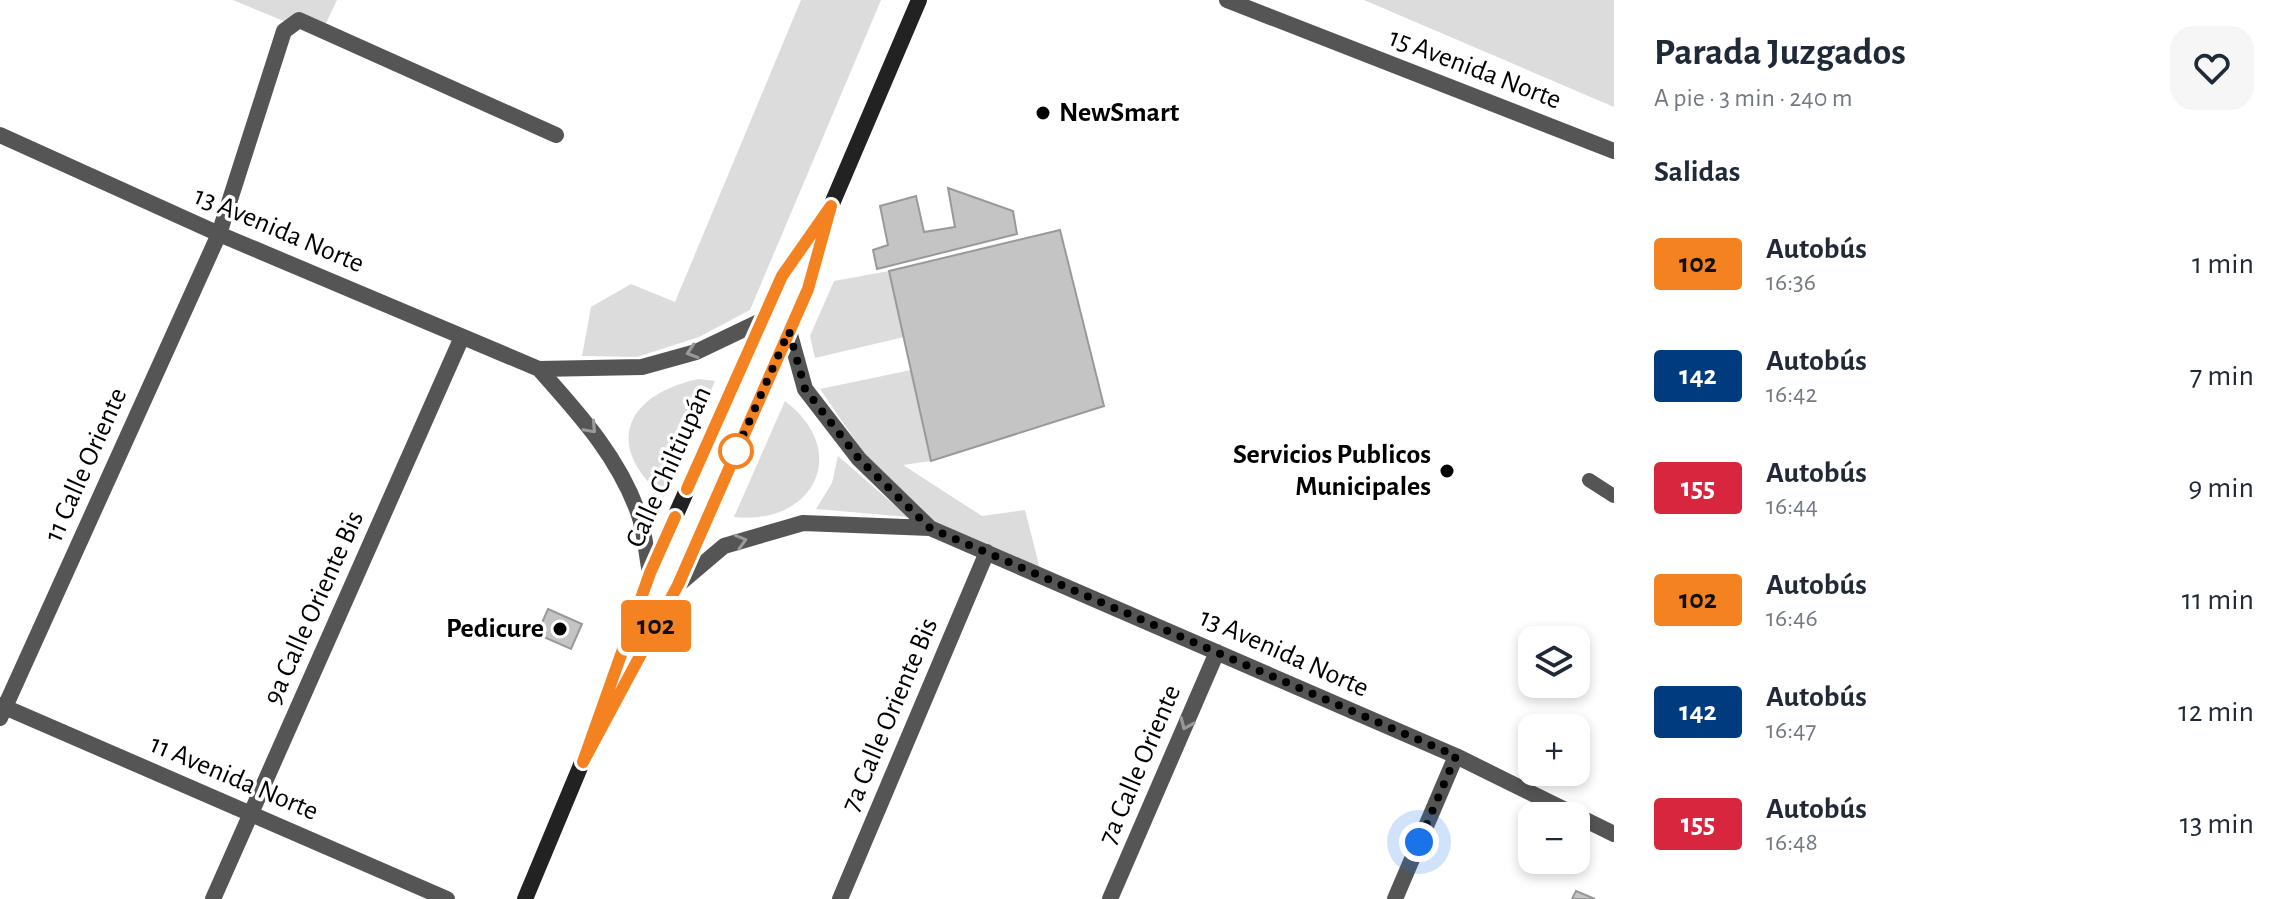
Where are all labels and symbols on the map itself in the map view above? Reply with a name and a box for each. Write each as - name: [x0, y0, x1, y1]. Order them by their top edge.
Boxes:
- street label: 15 Avenida Norte: [1385, 23, 1565, 115]
- place label: NewSmart: [1059, 99, 1180, 127]
- marker: NewSmart: [1034, 104, 1052, 122]
- street label: 13 Avenida Norte: [190, 182, 368, 278]
- one-way arrow: [686, 343, 700, 359]
- street label: Calle Chiltiupán: [621, 382, 717, 552]
- street label: 11 Calle Oriente: [40, 384, 132, 546]
- one-way arrow: [581, 418, 596, 433]
- unlabelled marker: [719, 434, 753, 468]
- place label: Servicios Publicos Municipales: [1233, 441, 1431, 501]
- marker: Servicios Publicos Municipales: [1438, 462, 1456, 480]
- street label: 9a Calle Oriente Bis: [259, 507, 369, 709]
- one-way arrow: [733, 534, 747, 550]
- line badge: 102: [610, 600, 702, 652]
- street label: 13 Avenida Norte: [1195, 603, 1373, 703]
- street label: 7a Calle Oriente Bis: [837, 614, 943, 816]
- place label: Pedicure: [446, 615, 544, 643]
- marker: Pedicure: [551, 620, 569, 638]
- street label: 7a Calle Oriente: [1094, 681, 1186, 849]
- one-way arrow: [1180, 716, 1196, 730]
- street label: 11 Avenida Norte: [146, 730, 322, 826]
- your location: [1399, 822, 1439, 862]

